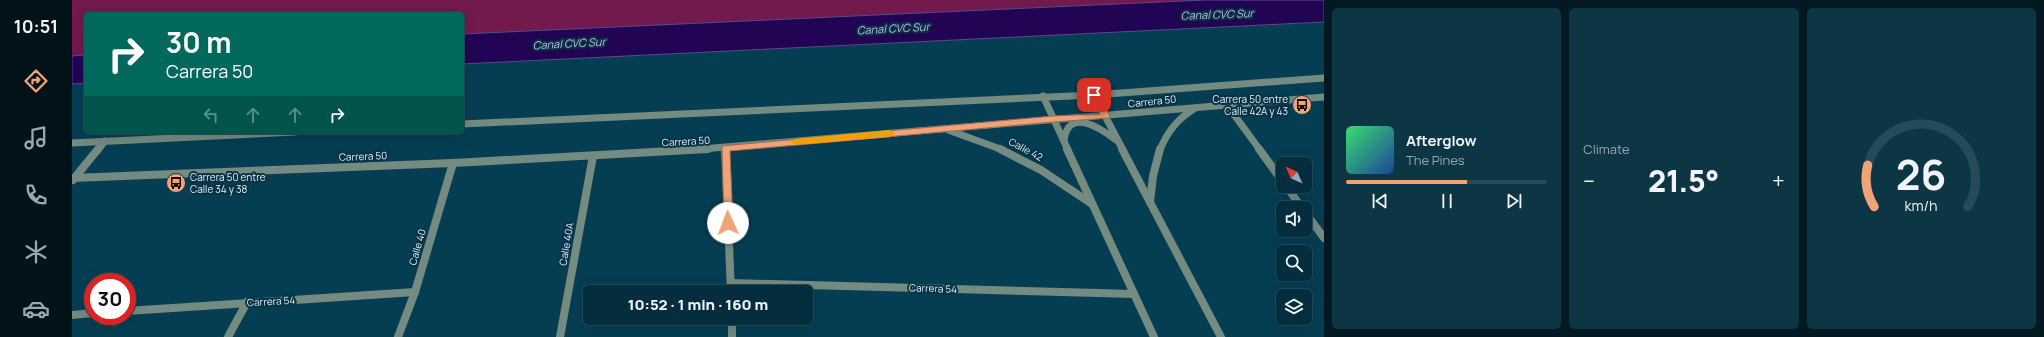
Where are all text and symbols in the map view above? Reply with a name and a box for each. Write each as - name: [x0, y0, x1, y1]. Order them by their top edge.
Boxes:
- water label: Canal CVC Sur: [1180, 5, 1256, 23]
- text: 10:51: [14, 14, 58, 38]
- water label: Canal CVC Sur: [856, 18, 932, 37]
- text: 30 m: [166, 23, 231, 61]
- icon: right: [100, 28, 152, 80]
- water label: Canal CVC Sur: [532, 33, 608, 52]
- text: Carrera 50: [166, 59, 253, 83]
- icon: directions: [22, 67, 50, 95]
- pin: [1077, 78, 1111, 112]
- icon: arrive: [1083, 84, 1105, 106]
- street label: Carrera 50: [1127, 92, 1177, 110]
- place label: Carrera 50 entre Calle 42A y 43: [1213, 92, 1288, 118]
- bus stop icon: Carrera 50 entre Calle 42A y 43: [1291, 94, 1313, 116]
- icon: left: [200, 104, 222, 126]
- icon: ahead: [242, 104, 264, 126]
- icon: ahead: [284, 104, 306, 126]
- icon: right: [326, 104, 348, 126]
- icon: music: [22, 124, 50, 152]
- text: Afterglow: [1406, 130, 1477, 151]
- street label: Carrera 50: [661, 133, 711, 149]
- street label: Calle 42: [1006, 134, 1046, 164]
- text: Climate: [1583, 140, 1630, 158]
- text: 26: [1896, 145, 1947, 201]
- street label: Carrera 50: [339, 148, 387, 164]
- text: The Pines: [1406, 151, 1465, 169]
- north arrow: [1276, 157, 1312, 193]
- map controls: [1276, 157, 1312, 325]
- text: 21.5°: [1648, 160, 1719, 201]
- text: −: [1583, 166, 1595, 196]
- text: +: [1772, 166, 1785, 196]
- place label: Carrera 50 entre Calle 34 y 38: [190, 170, 266, 196]
- bus stop icon: Carrera 50 entre Calle 34 y 38: [165, 172, 187, 194]
- icon: phone: [22, 181, 50, 209]
- icon: previous: [1369, 190, 1391, 212]
- icon: pause: [1436, 190, 1458, 212]
- icon: next: [1503, 190, 1525, 212]
- text: km/h: [1905, 195, 1938, 214]
- button: sound: [1276, 201, 1312, 237]
- position arrow: [707, 202, 749, 244]
- street label: Calle 40A: [555, 221, 577, 267]
- street label: Calle 40: [405, 227, 429, 267]
- icon: climate: [22, 238, 50, 266]
- button: search: [1276, 245, 1312, 281]
- speed limit sign: 30: [84, 273, 136, 325]
- street label: Carrera 54: [909, 280, 957, 296]
- button: layers: [1276, 289, 1312, 325]
- street label: Carrera 54: [247, 293, 296, 309]
- text: 10:52 · 1 min · 160 m: [628, 294, 768, 315]
- icon: car: [22, 295, 50, 323]

